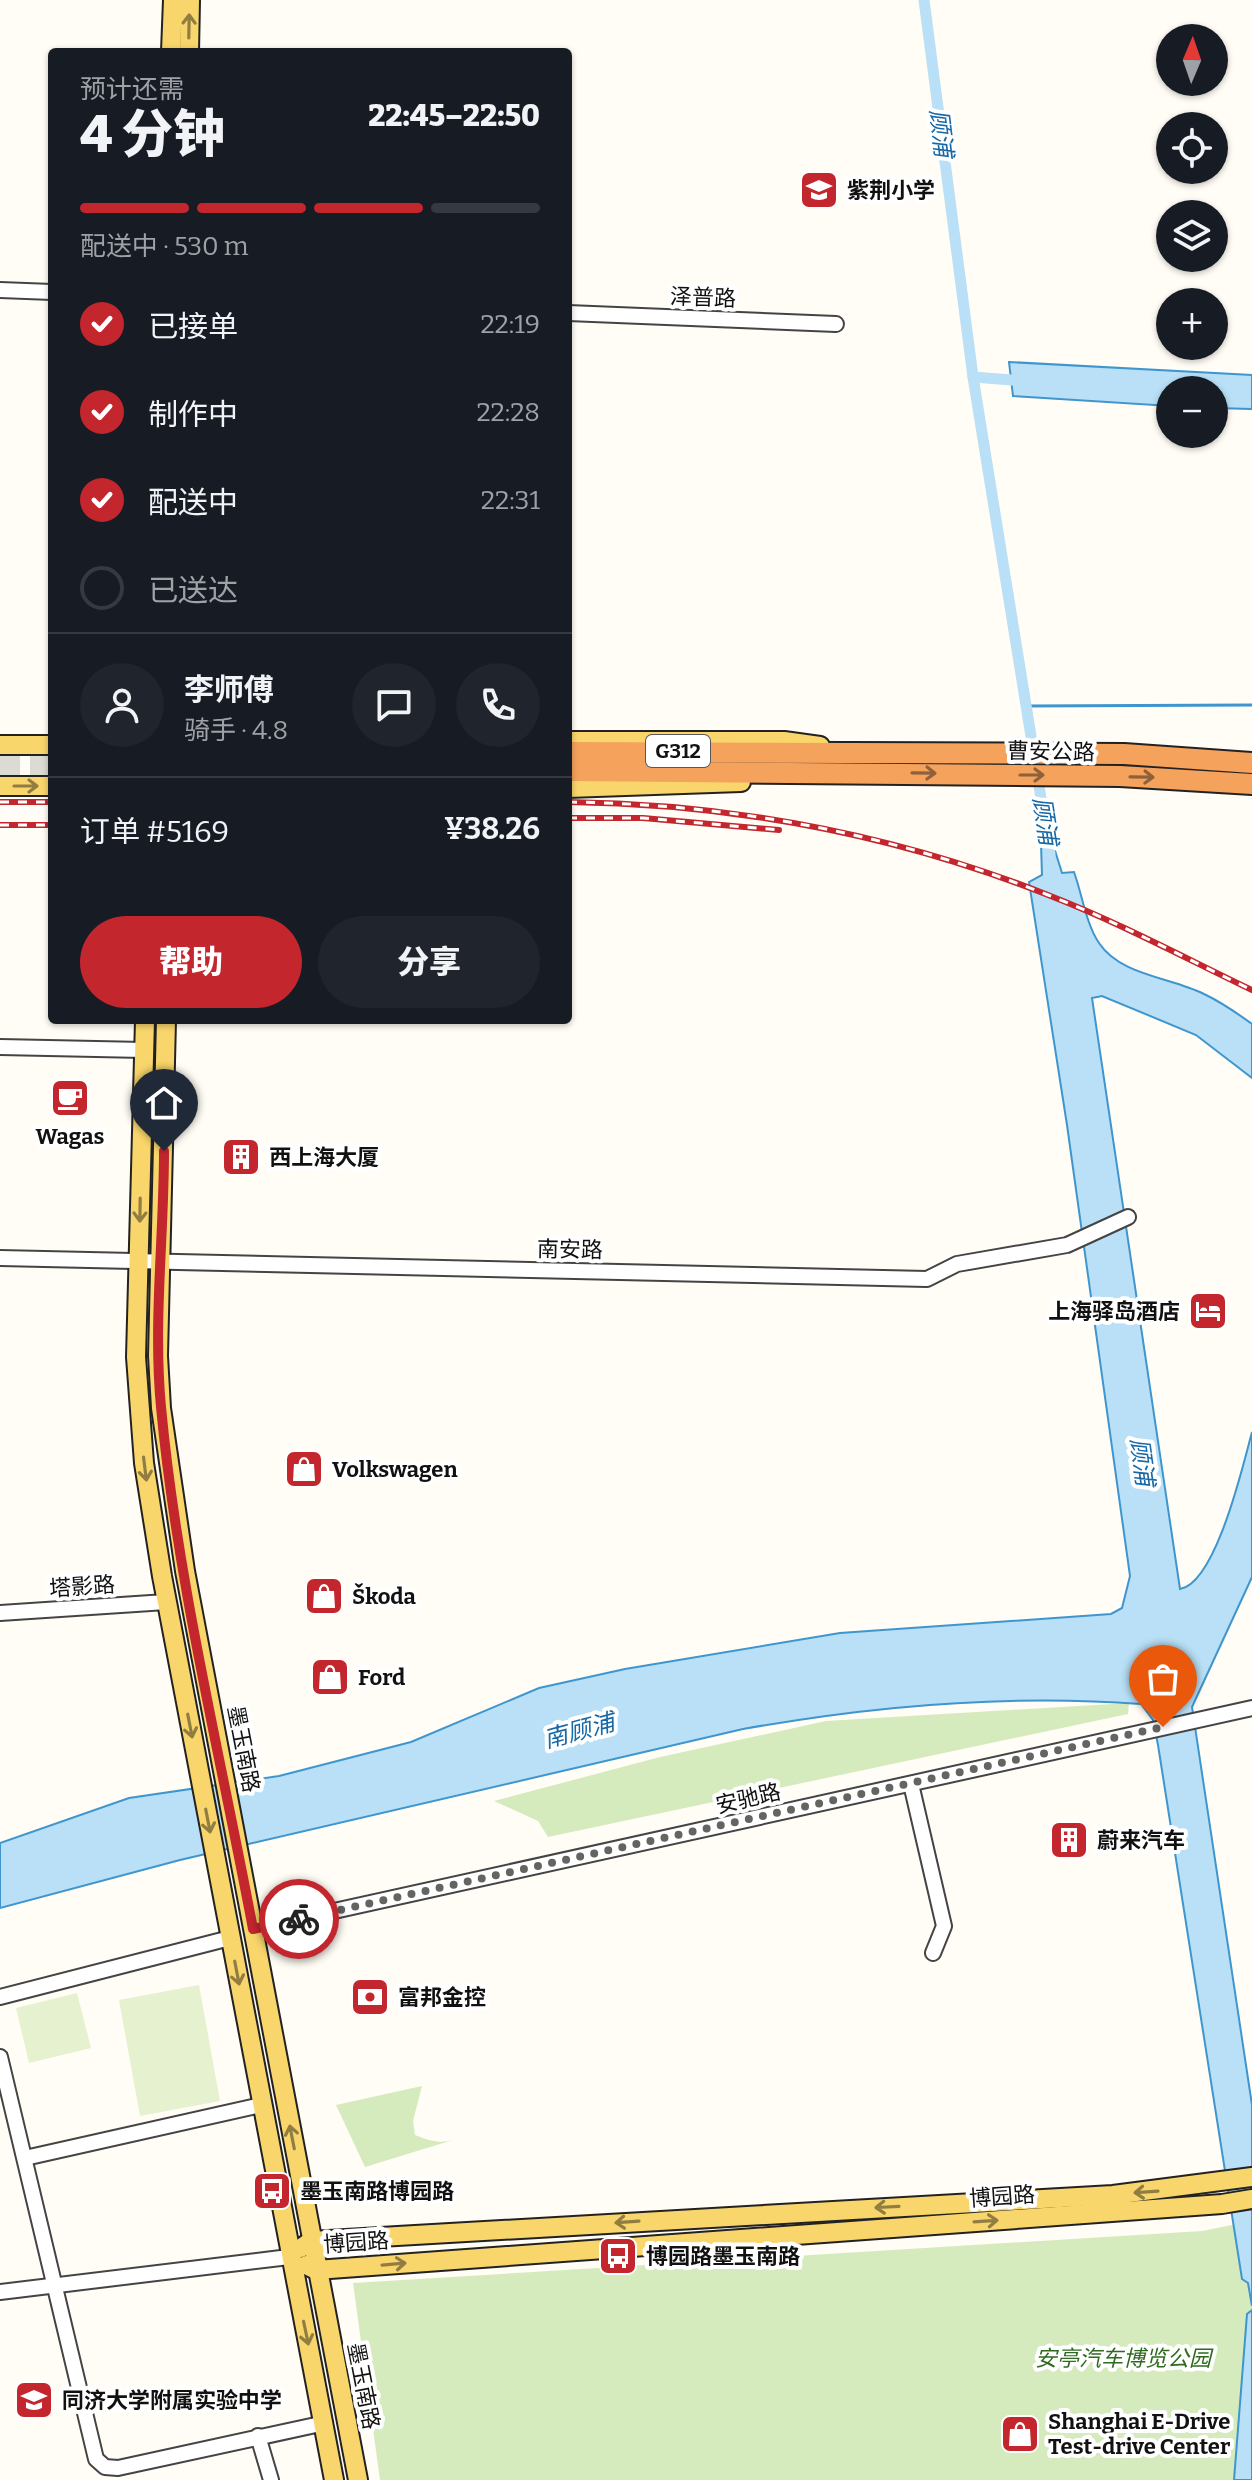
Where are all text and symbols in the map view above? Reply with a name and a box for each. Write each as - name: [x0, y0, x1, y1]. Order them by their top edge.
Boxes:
- one-way arrow: [182, 13, 197, 40]
- north arrow: [1156, 24, 1228, 96]
- map controls: [1156, 24, 1228, 448]
- text: 预计还需: [80, 74, 184, 105]
- text: 22:45–22:50: [368, 98, 540, 134]
- text: 4 分钟: [80, 103, 225, 166]
- water label: 顾浦: [924, 107, 958, 162]
- button: locate: [1156, 112, 1228, 184]
- school or university icon: 紫荆小学: [798, 169, 840, 211]
- place label: 紫荆小学: [847, 177, 935, 204]
- button: layers: [1156, 200, 1228, 272]
- text: 配送中 · 530 m: [80, 231, 249, 262]
- street label: 泽普路: [670, 283, 736, 312]
- button: +: [1156, 288, 1228, 360]
- icon: check: [80, 302, 124, 346]
- text: 已接单: [148, 309, 238, 345]
- text: 22:19: [480, 309, 540, 340]
- button: −: [1156, 376, 1228, 448]
- icon: check: [80, 390, 124, 434]
- text: 制作中: [148, 397, 238, 433]
- text: 22:28: [476, 397, 540, 428]
- icon: check: [80, 478, 124, 522]
- text: 配送中: [148, 485, 238, 521]
- text: 22:31: [481, 485, 540, 516]
- text: 已送达: [148, 573, 238, 609]
- button: person: [80, 663, 164, 747]
- button: chat: [352, 663, 436, 747]
- button: phone: [456, 663, 540, 747]
- text: 李师傅: [184, 672, 274, 708]
- text: 骑手 · 4.8: [184, 715, 288, 746]
- road number: G312: [646, 735, 710, 767]
- street label: 曹安公路: [1007, 737, 1095, 766]
- one-way arrow: [910, 766, 937, 781]
- one-way arrow: [1018, 767, 1045, 783]
- one-way arrow: [1128, 769, 1155, 784]
- one-way arrow: [12, 778, 39, 794]
- water label: 顾浦: [1027, 795, 1063, 851]
- text: ¥38.26: [444, 811, 540, 847]
- text: 订单 #5169: [80, 814, 229, 850]
- button: 帮助: [80, 916, 302, 1008]
- button: 分享: [318, 916, 540, 1008]
- pin: [130, 1069, 198, 1151]
- cafe icon: Wagas: [49, 1077, 91, 1119]
- icon: home: [142, 1081, 186, 1125]
- place label: Wagas: [36, 1123, 105, 1150]
- building icon: 西上海大厦: [220, 1136, 262, 1178]
- place label: 西上海大厦: [269, 1144, 379, 1171]
- one-way arrow: [132, 1196, 147, 1223]
- street label: 南安路: [537, 1235, 603, 1264]
- hotel icon: 上海驿岛酒店: [1187, 1290, 1229, 1332]
- place label: 上海驿岛酒店: [1048, 1298, 1180, 1325]
- water label: 顾浦: [1125, 1436, 1160, 1492]
- shop icon: Volkswagen: [283, 1448, 325, 1490]
- one-way arrow: [138, 1456, 153, 1482]
- place label: Volkswagen: [332, 1456, 458, 1483]
- street label: 塔影路: [48, 1571, 116, 1602]
- shop icon: Škoda: [303, 1575, 345, 1617]
- place label: Škoda: [352, 1582, 416, 1610]
- pin: [1129, 1645, 1197, 1727]
- shop icon: Ford: [309, 1656, 351, 1698]
- icon: bag: [1141, 1657, 1185, 1701]
- place label: Ford: [358, 1664, 405, 1691]
- street label: 墨玉南路: [222, 1703, 265, 1795]
- water label: 南顾浦: [541, 1707, 621, 1754]
- one-way arrow: [183, 1712, 198, 1738]
- street label: 安驰路: [713, 1778, 783, 1819]
- one-way arrow: [201, 1808, 216, 1834]
- building icon: 蔚来汽车: [1048, 1819, 1090, 1861]
- place label: 蔚来汽车: [1097, 1827, 1185, 1854]
- courier: [259, 1879, 339, 1959]
- icon: bike: [277, 1897, 321, 1941]
- one-way arrow: [230, 1960, 245, 1985]
- bank icon: 富邦金控: [349, 1976, 391, 2018]
- place label: 富邦金控: [398, 1984, 486, 2011]
- one-way arrow: [284, 2125, 299, 2150]
- bus stop icon: 墨玉南路博园路: [251, 2170, 293, 2212]
- place label: 墨玉南路博园路: [300, 2178, 454, 2205]
- street label: 博园路: [968, 2181, 1036, 2212]
- one-way arrow: [1133, 2185, 1160, 2200]
- one-way arrow: [874, 2200, 901, 2215]
- one-way arrow: [972, 2213, 999, 2228]
- one-way arrow: [614, 2215, 641, 2230]
- street label: 博园路: [322, 2227, 390, 2258]
- bus stop icon: 博园路墨玉南路: [597, 2235, 639, 2277]
- place label: 博园路墨玉南路: [646, 2243, 800, 2270]
- one-way arrow: [380, 2256, 407, 2271]
- one-way arrow: [299, 2320, 314, 2345]
- street label: 墨玉南路: [342, 2340, 385, 2432]
- park label: 安亭汽车博览公园: [1035, 2345, 1214, 2372]
- school or university icon: 同济大学附属实验中学: [13, 2379, 55, 2421]
- place label: 同济大学附属实验中学: [62, 2387, 282, 2414]
- place label: Shanghai E-Drive Test-drive Center: [1048, 2408, 1231, 2460]
- shop icon: Shanghai E-Drive Test-drive Center: [999, 2413, 1041, 2455]

